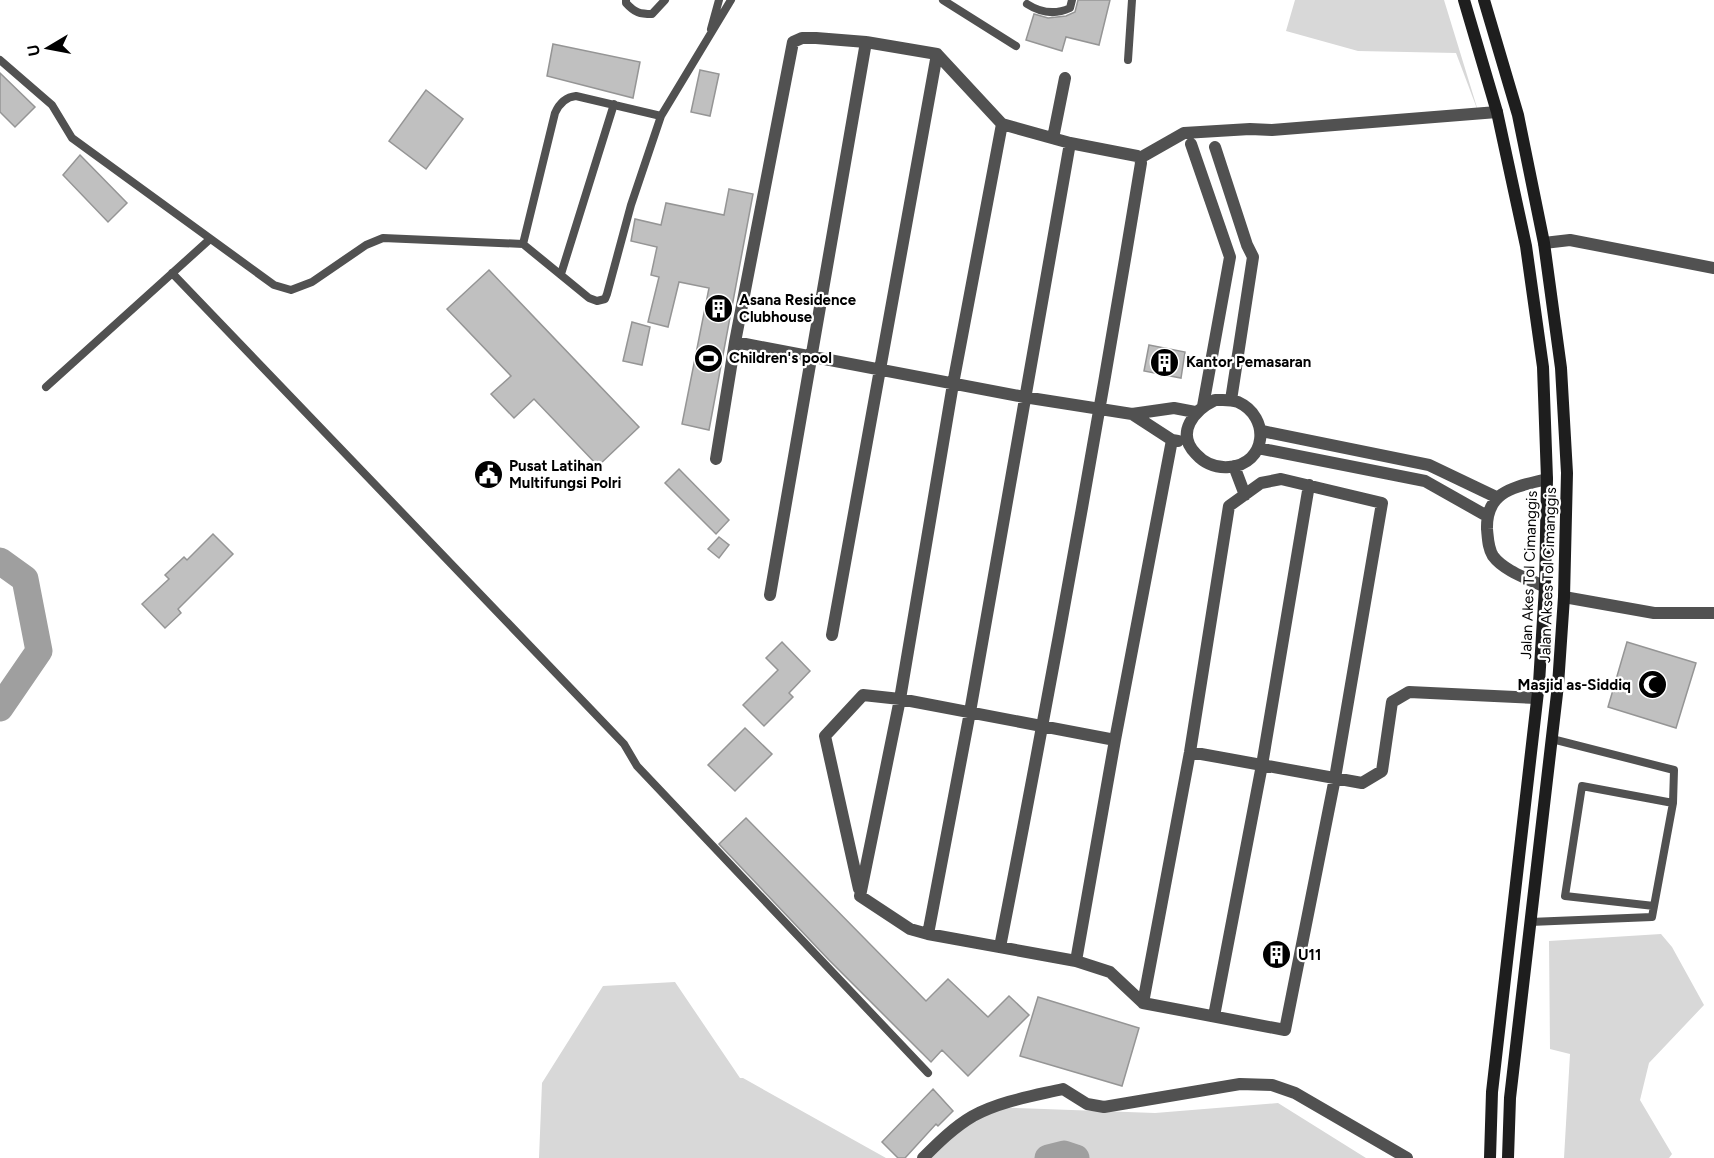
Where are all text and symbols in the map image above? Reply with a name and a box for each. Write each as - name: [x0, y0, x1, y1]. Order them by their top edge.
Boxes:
- north arrow: [18, 18, 78, 78]
- text: U: [23, 43, 44, 58]
- place label: Asana Residence Clubhouse: [739, 291, 857, 326]
- building icon: Asana Residence Clubhouse: [702, 293, 734, 325]
- sports icon: Children's pool: [692, 342, 724, 374]
- building icon: Kantor Pemasaran: [1149, 346, 1181, 378]
- place label: Children's pool: [729, 349, 832, 367]
- place label: Kantor Pemasaran: [1186, 353, 1311, 371]
- place label: Pusat Latihan Multifungsi Polri: [509, 457, 621, 492]
- public building icon: Pusat Latihan Multifungsi Polri: [472, 459, 504, 491]
- street label: Jalan Akses Tol Cimanggis: [1536, 487, 1560, 663]
- street label: Jalan Akes Tol Cimanggis: [1517, 490, 1541, 660]
- mosque icon: Masjid as-Siddiq: [1636, 669, 1668, 701]
- place label: Masjid as-Siddiq: [1518, 676, 1631, 694]
- building icon: U11: [1261, 939, 1293, 971]
- place label: U11: [1298, 946, 1321, 964]

